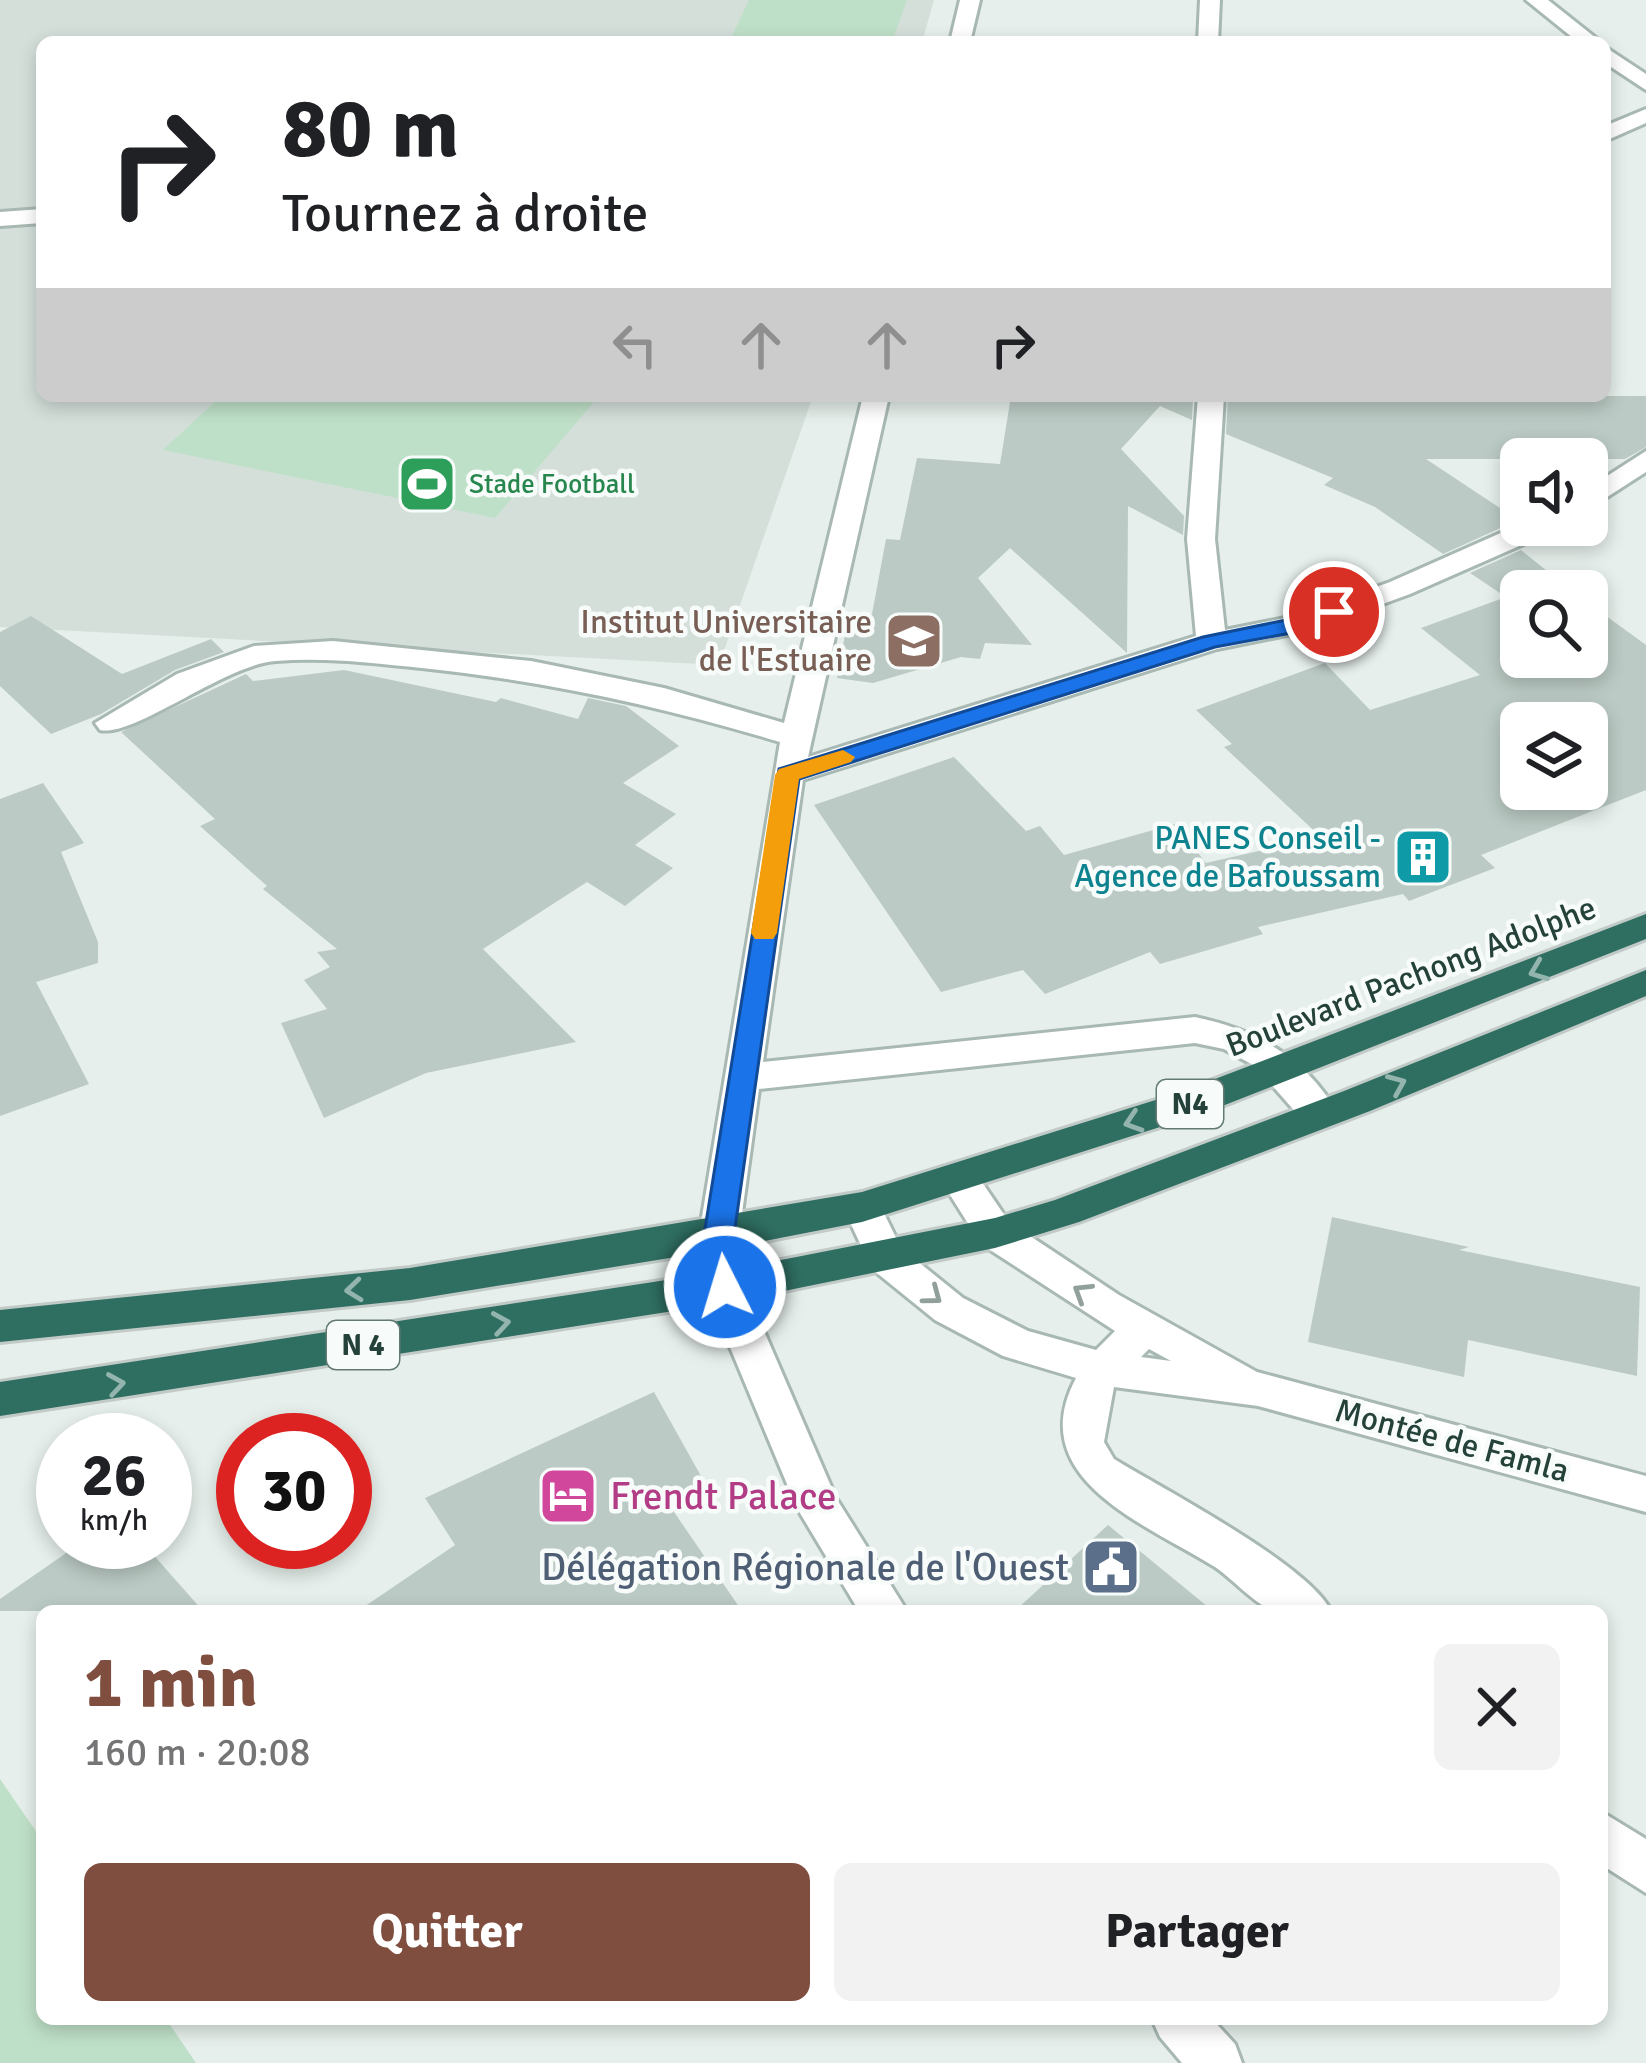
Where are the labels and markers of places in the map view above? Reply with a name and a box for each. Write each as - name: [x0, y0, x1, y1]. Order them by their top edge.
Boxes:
- sports icon: Stade Football: [396, 453, 458, 515]
- place label: Stade Football: [469, 468, 635, 501]
- pin: [1283, 561, 1385, 663]
- place label: Institut Universitaire de l'Estuaire: [580, 602, 872, 681]
- school or university icon: Institut Universitaire de l'Estuaire: [883, 610, 945, 672]
- place label: PANES Conseil - Agence de Bafoussam: [1074, 818, 1381, 897]
- building icon: PANES Conseil - Agence de Bafoussam: [1392, 826, 1454, 888]
- hotel icon: Frendt Palace: [537, 1465, 599, 1527]
- place label: Frendt Palace: [610, 1472, 837, 1520]
- public building icon: Délégation Régionale de l'Ouest: [1080, 1536, 1142, 1598]
- place label: Délégation Régionale de l'Ouest: [541, 1543, 1069, 1591]

